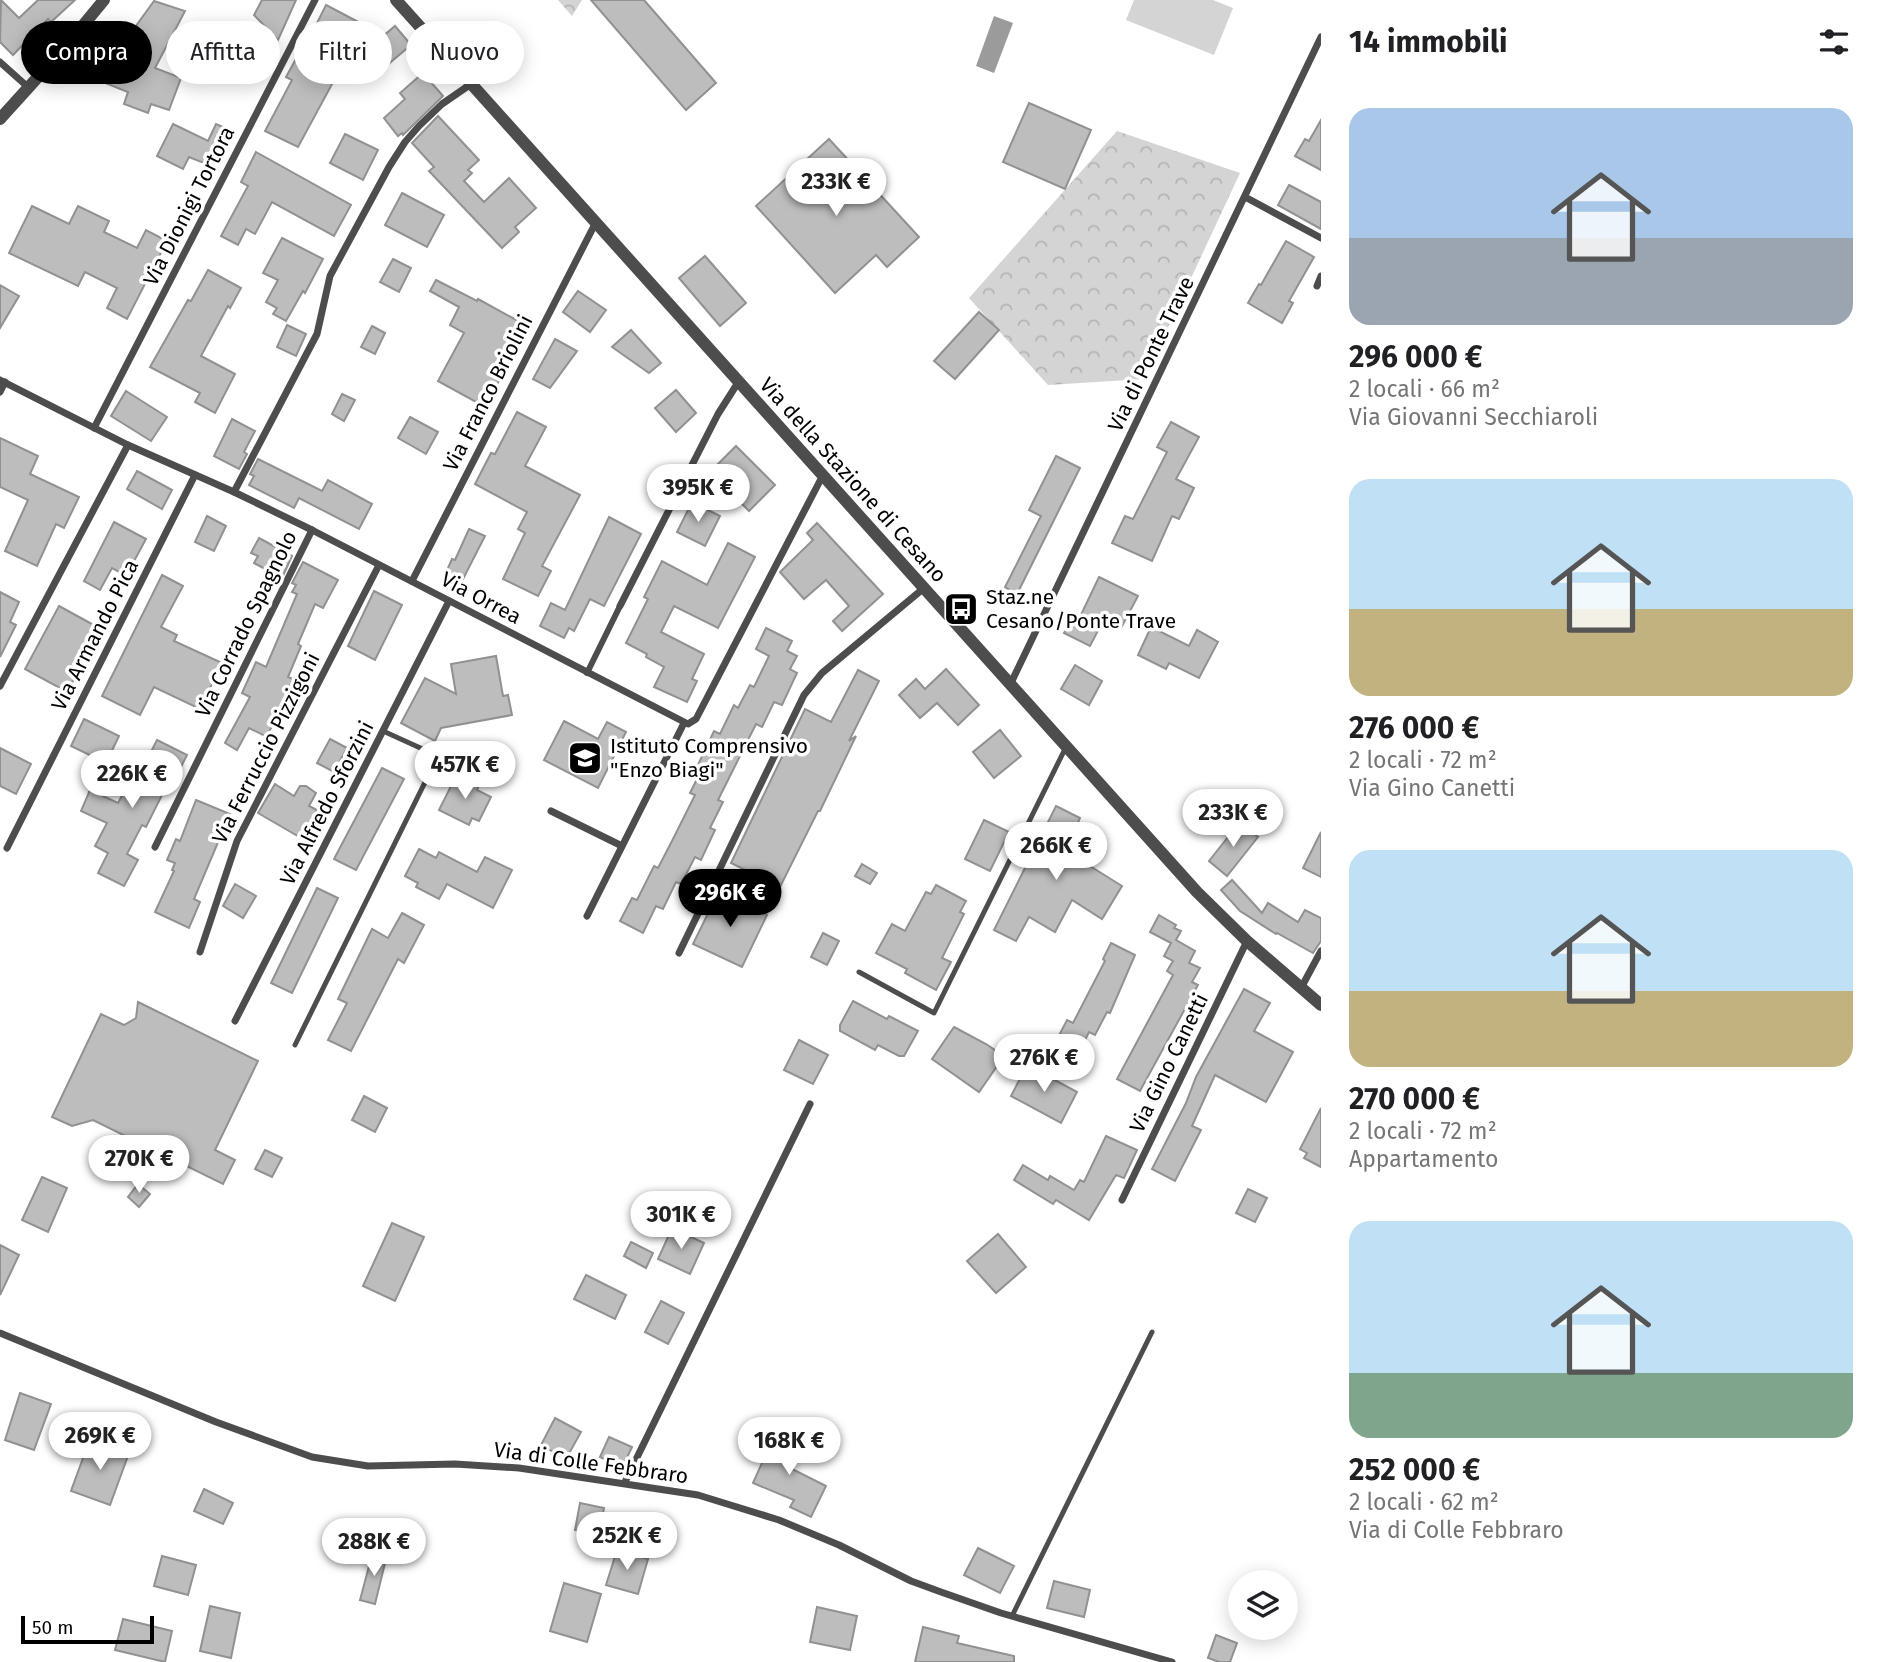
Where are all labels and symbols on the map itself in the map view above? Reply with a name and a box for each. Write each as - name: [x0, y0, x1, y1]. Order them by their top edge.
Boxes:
- street label: Via Dionigi Tortora: [138, 122, 240, 290]
- pin: 233K €: [779, 158, 893, 218]
- street label: Via di Ponte Trave: [1102, 272, 1200, 436]
- street label: Via Franco Briolini: [437, 310, 539, 476]
- street label: Via della Stazione di Cesano: [754, 372, 952, 588]
- pin: 395K €: [641, 464, 755, 524]
- street label: Via Corrado Spagnolo: [190, 527, 302, 721]
- street label: Via Armando Pica: [46, 555, 144, 715]
- street label: Via Orrea: [436, 566, 526, 630]
- place label: Staz.ne Cesano/Ponte Trave: [986, 584, 1176, 634]
- bus stop icon: Staz.ne Cesano/Ponte Trave: [942, 590, 980, 628]
- street label: Via Ferruccio Pizzigoni: [207, 648, 325, 848]
- street label: Via Alfredo Sforzini: [274, 717, 380, 889]
- place label: Istituto Comprensivo "Enzo Biagi": [610, 733, 808, 783]
- school or university icon: Istituto Comprensivo "Enzo Biagi": [566, 739, 604, 777]
- pin: 457K €: [408, 742, 522, 801]
- pin: 226K €: [75, 750, 189, 810]
- pin: 233K €: [1176, 790, 1290, 849]
- pin: 266K €: [999, 822, 1113, 882]
- pin: 296K €: [673, 870, 787, 929]
- street label: Via Gino Canetti: [1124, 989, 1214, 1137]
- pin: 276K €: [987, 1034, 1101, 1094]
- pin: 270K €: [82, 1136, 196, 1195]
- pin: 301K €: [624, 1192, 738, 1251]
- pin: 269K €: [43, 1412, 157, 1472]
- pin: 168K €: [732, 1418, 846, 1477]
- street label: Via di Colle Febbraro: [492, 1436, 690, 1490]
- pin: 252K €: [570, 1512, 684, 1572]
- pin: 288K €: [317, 1518, 431, 1578]
- scale bar: [21, 1613, 154, 1645]

